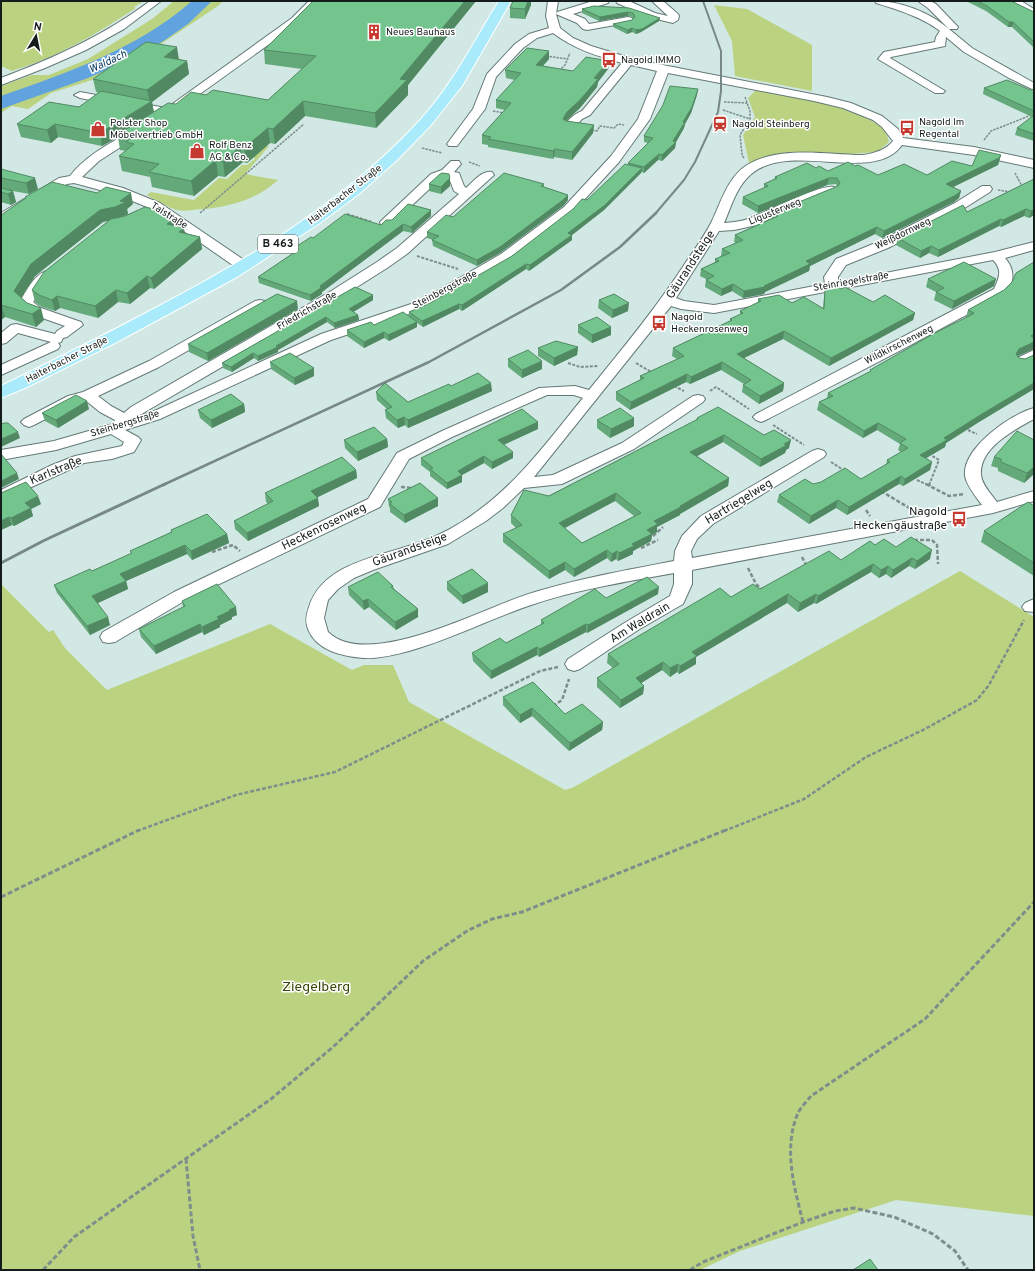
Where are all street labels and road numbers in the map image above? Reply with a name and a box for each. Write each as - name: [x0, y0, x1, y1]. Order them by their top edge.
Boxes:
- street label: Haiterbacher Straße: [305, 162, 385, 228]
- street label: Ligusterweg: [747, 196, 803, 228]
- street label: Talstraße: [148, 200, 190, 232]
- street label: Weißdornweg: [873, 215, 933, 253]
- street label: Gäurandsteige: [663, 228, 719, 302]
- road number: B 463: [258, 235, 298, 253]
- street label: Steinbergstraße: [410, 267, 480, 313]
- street label: Steinriegelstraße: [812, 269, 890, 295]
- street label: Friedrichstraße: [275, 289, 339, 333]
- street label: Wildkirschenweg: [862, 322, 936, 368]
- street label: Haiterbacher Straße: [24, 334, 110, 386]
- street label: Steinbergstraße: [89, 407, 161, 441]
- street label: Karlstraße: [27, 453, 85, 489]
- street label: Hartriegelweg: [702, 476, 776, 528]
- street label: Heckenrosenweg: [279, 500, 369, 554]
- street label: Gäurandsteige: [370, 529, 450, 571]
- street label: Am Waldrain: [607, 599, 673, 647]

